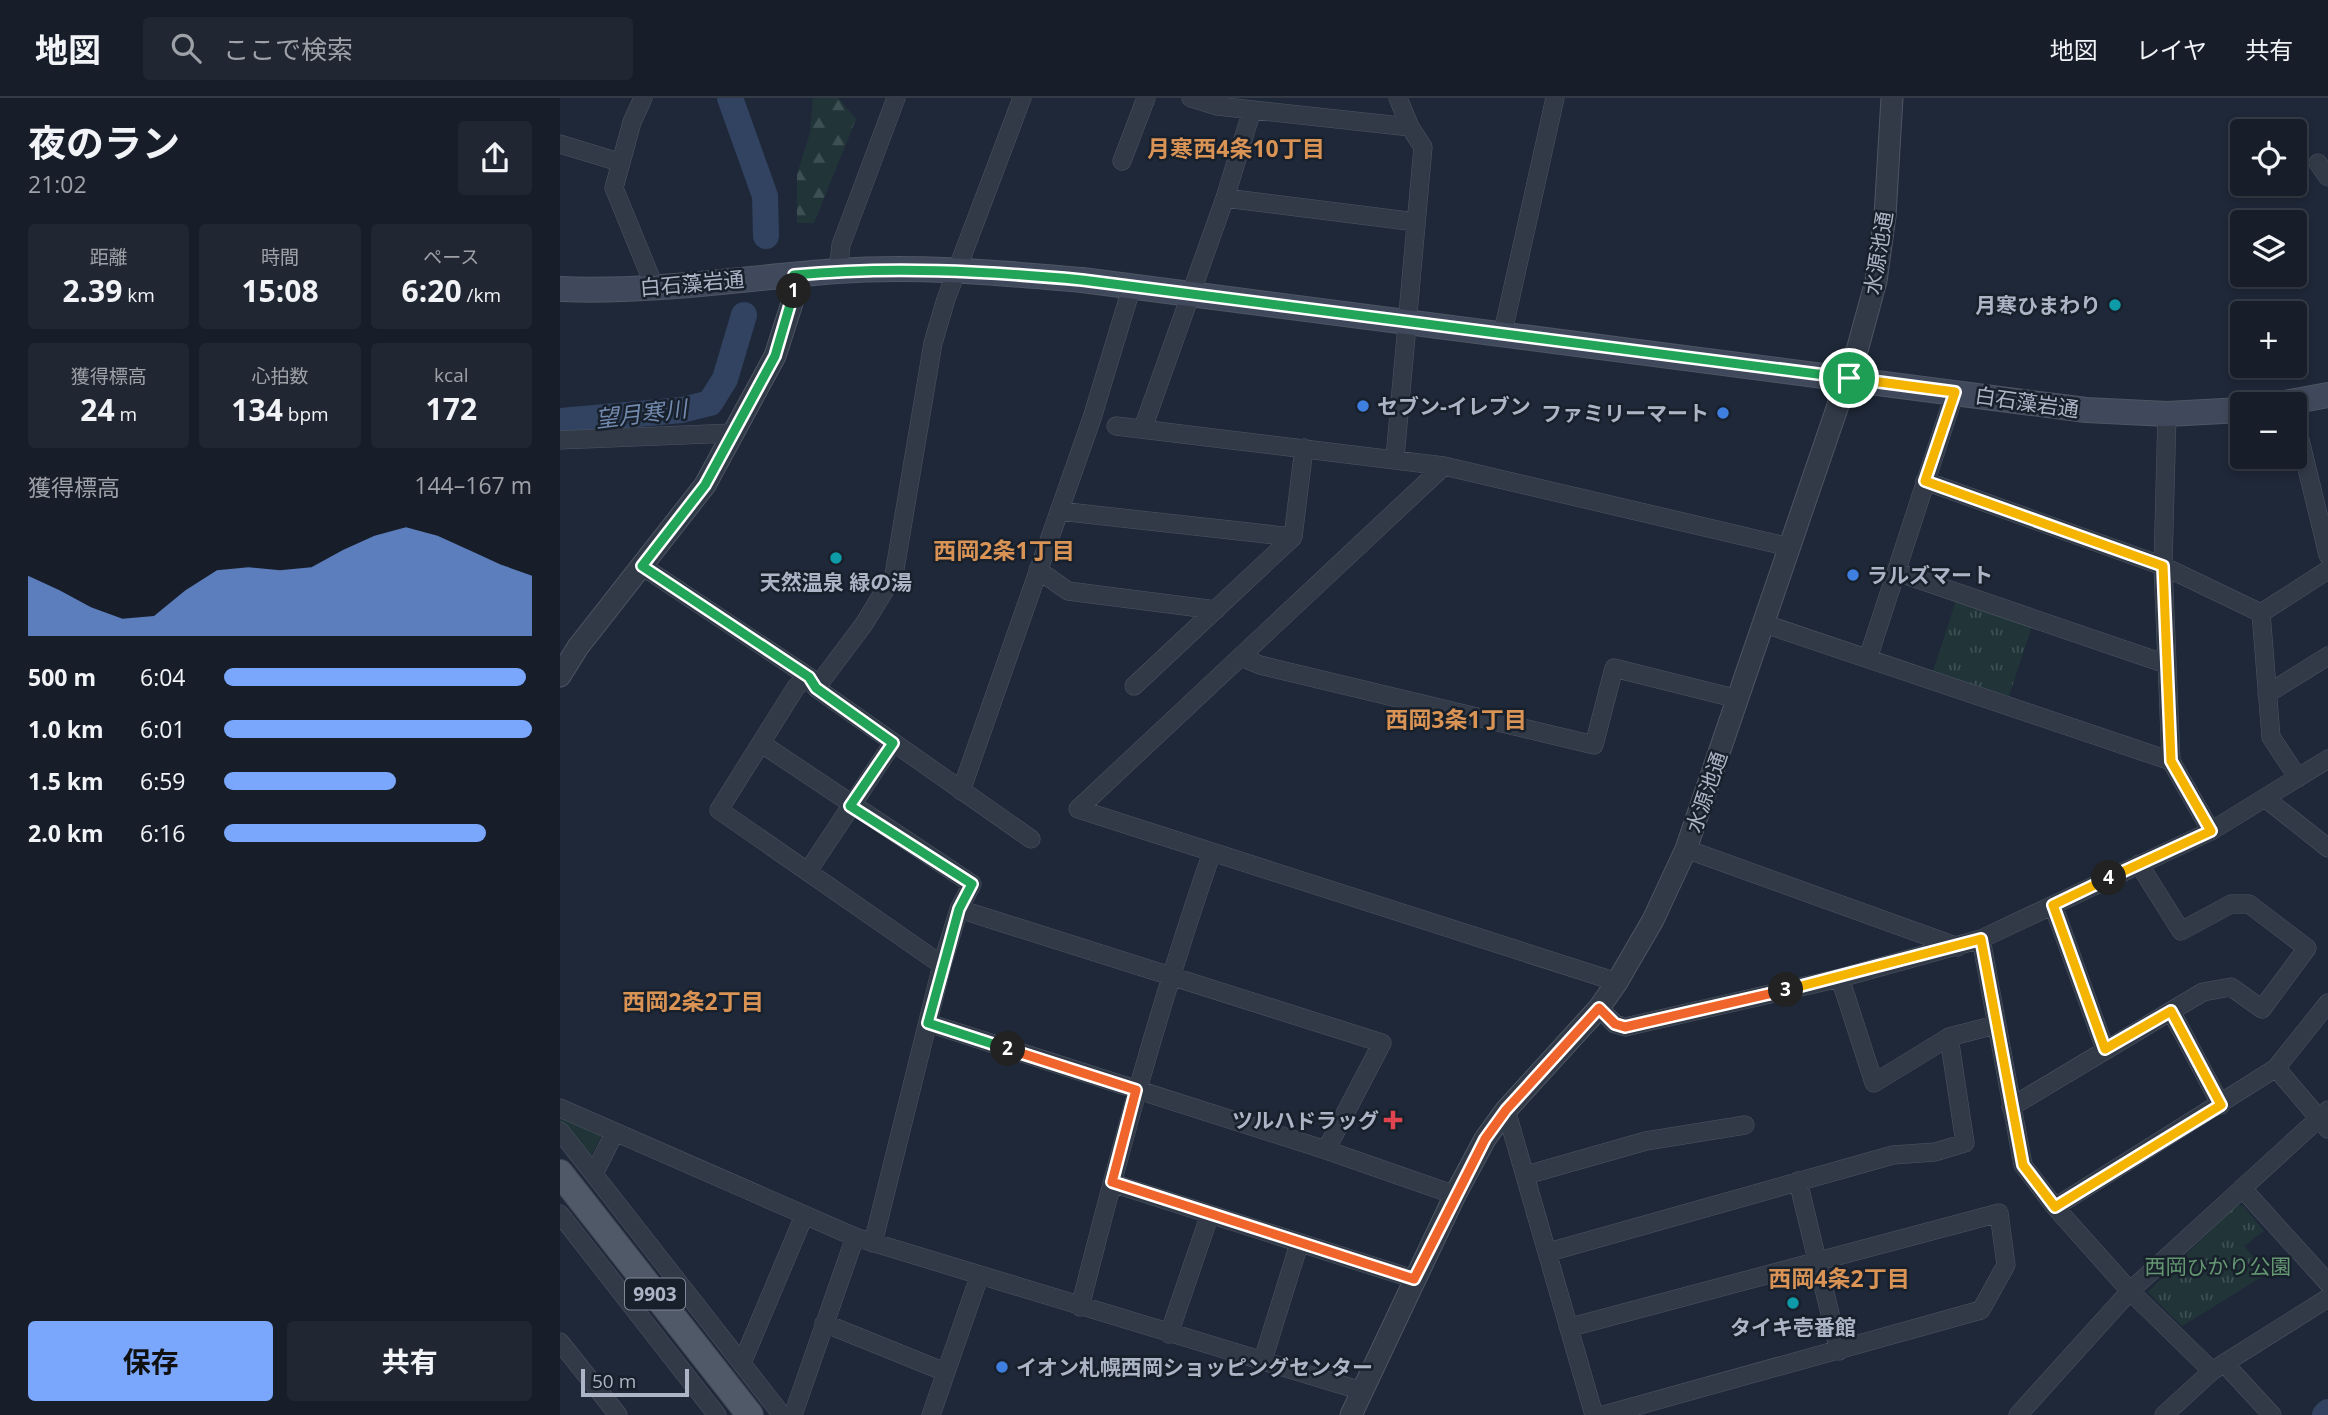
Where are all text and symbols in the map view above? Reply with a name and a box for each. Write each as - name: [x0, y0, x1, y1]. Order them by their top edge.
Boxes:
- search box: [143, 17, 633, 80]
- text: 地図: [35, 27, 101, 72]
- icon: search: [167, 29, 205, 67]
- text: ここで検索: [223, 31, 353, 67]
- text: 地図: [2050, 33, 2098, 66]
- text: レイヤ: [2136, 33, 2207, 66]
- text: 共有: [2245, 33, 2293, 66]
- text: 夜のラン: [28, 116, 180, 168]
- map controls: [2230, 119, 2307, 469]
- button: locate: [2230, 119, 2307, 196]
- button: share: [458, 121, 532, 195]
- district label: 月寒西4条10丁目: [1147, 132, 1325, 164]
- text: 21:02: [28, 168, 87, 200]
- street label: 水源池通: [1858, 209, 1898, 297]
- button: layers: [2230, 210, 2307, 287]
- text: 距離: [90, 244, 128, 270]
- text: 時間: [261, 244, 299, 270]
- text: ペース: [423, 244, 479, 270]
- street label: 白石藻岩通: [638, 264, 746, 302]
- text: 2.39: [62, 270, 122, 311]
- text: 15:08: [241, 270, 319, 311]
- text: 6:20: [402, 270, 462, 311]
- pin: 1: [776, 274, 812, 308]
- text: 1: [788, 277, 799, 303]
- text: km: [122, 282, 155, 308]
- text: /km: [462, 282, 501, 308]
- place label: 月寒ひまわり: [1975, 291, 2101, 319]
- marker: 月寒ひまわり: [2107, 297, 2123, 313]
- button: +: [2230, 301, 2307, 378]
- pin: [1819, 348, 1879, 408]
- icon: arrive: [1830, 359, 1868, 397]
- text: kcal: [434, 362, 469, 388]
- text: 獲得標高: [71, 363, 147, 389]
- text: 心拍数: [251, 363, 309, 389]
- street label: 白石藻岩通: [1973, 381, 2081, 423]
- text: 172: [426, 388, 477, 429]
- text: 24: [80, 389, 115, 430]
- text: 134: [231, 389, 283, 430]
- water label: 望月寒川: [593, 391, 692, 434]
- place label: セブン-イレブン: [1377, 392, 1531, 420]
- button: −: [2230, 392, 2307, 469]
- marker: セブン-イレブン: [1355, 398, 1371, 414]
- place label: ファミリーマート: [1541, 399, 1709, 427]
- text: m: [115, 401, 137, 427]
- text: bpm: [283, 401, 329, 427]
- marker: ファミリーマート: [1715, 405, 1731, 421]
- text: 144–167 m: [414, 469, 532, 501]
- text: 獲得標高: [28, 471, 120, 503]
- district label: 西岡2条1丁目: [933, 534, 1075, 566]
- marker: 天然温泉 緑の湯: [828, 550, 844, 566]
- place label: ラルズマート: [1867, 561, 1993, 589]
- marker: ラルズマート: [1845, 567, 1861, 583]
- place label: 天然温泉 緑の湯: [760, 568, 912, 596]
- text: 500 m: [28, 661, 96, 693]
- text: 6:04: [140, 661, 186, 693]
- district label: 西岡3条1丁目: [1385, 703, 1527, 735]
- text: 1.0 km: [28, 713, 104, 745]
- text: 6:01: [140, 713, 186, 745]
- street label: 水源池通: [1679, 748, 1733, 836]
- text: 1.5 km: [28, 765, 104, 797]
- text: 6:59: [140, 765, 186, 797]
- text: 2.0 km: [28, 817, 104, 849]
- text: 6:16: [140, 817, 186, 849]
- pin: 4: [2092, 860, 2126, 896]
- text: 4: [2103, 864, 2114, 890]
- pin: 3: [1768, 972, 1804, 1008]
- text: 3: [1780, 976, 1791, 1002]
- district label: 西岡2条2丁目: [622, 985, 764, 1017]
- pin: 2: [990, 1032, 1026, 1066]
- text: 2: [1002, 1035, 1013, 1061]
- place label: ツルハドラッグ: [1232, 1106, 1379, 1134]
- marker: ツルハドラッグ: [1385, 1112, 1401, 1128]
- park label: 西岡ひかり公園: [2145, 1252, 2292, 1280]
- district label: 西岡4条2丁目: [1768, 1262, 1910, 1294]
- road number: 9903: [625, 1278, 685, 1310]
- marker: タイキ壱番館: [1785, 1295, 1801, 1311]
- place label: タイキ壱番館: [1730, 1313, 1856, 1341]
- button: 保存: [28, 1321, 273, 1401]
- button: 共有: [287, 1321, 532, 1401]
- place label: イオン札幌西岡ショッピングセンター: [1016, 1353, 1373, 1381]
- marker: イオン札幌西岡ショッピングセンター: [994, 1359, 1010, 1375]
- scale bar: [581, 1366, 690, 1398]
- text: 50 m: [592, 1368, 636, 1394]

